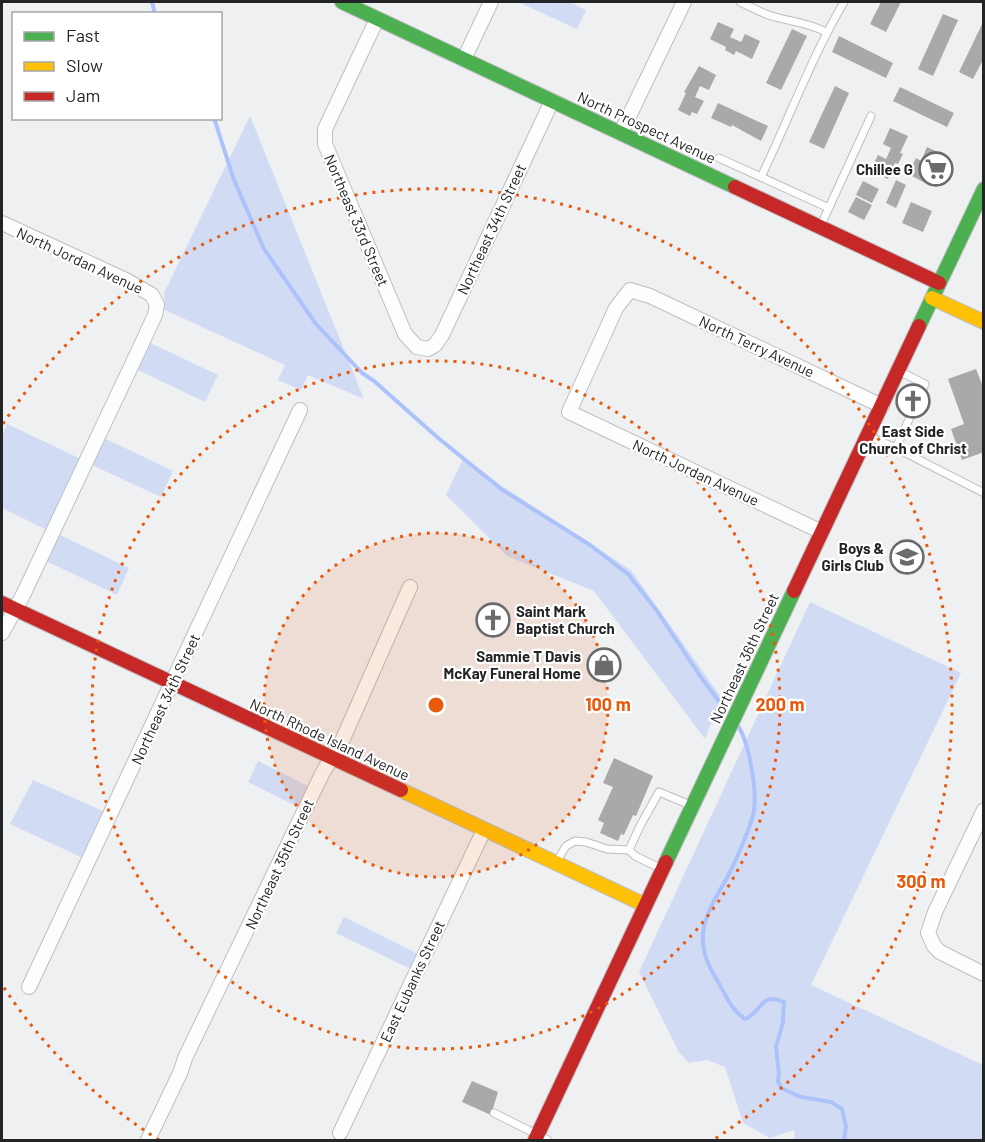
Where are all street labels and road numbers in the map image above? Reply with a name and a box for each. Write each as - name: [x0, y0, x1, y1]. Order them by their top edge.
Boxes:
- street label: North Prospect Avenue: [575, 87, 719, 167]
- street label: Northeast 33rd Street: [321, 151, 393, 289]
- street label: Northeast 34th Street: [453, 161, 529, 297]
- street label: North Jordan Avenue: [14, 223, 146, 297]
- street label: North Terry Avenue: [697, 311, 817, 381]
- street label: North Jordan Avenue: [630, 435, 762, 509]
- street label: Northeast 36th Street: [706, 590, 782, 726]
- street label: Northeast 34th Street: [127, 631, 203, 767]
- street label: North Rhode Island Avenue: [247, 694, 413, 784]
- street label: Northeast 35th Street: [241, 796, 317, 932]
- street label: East Eubanks Street: [376, 917, 448, 1045]

